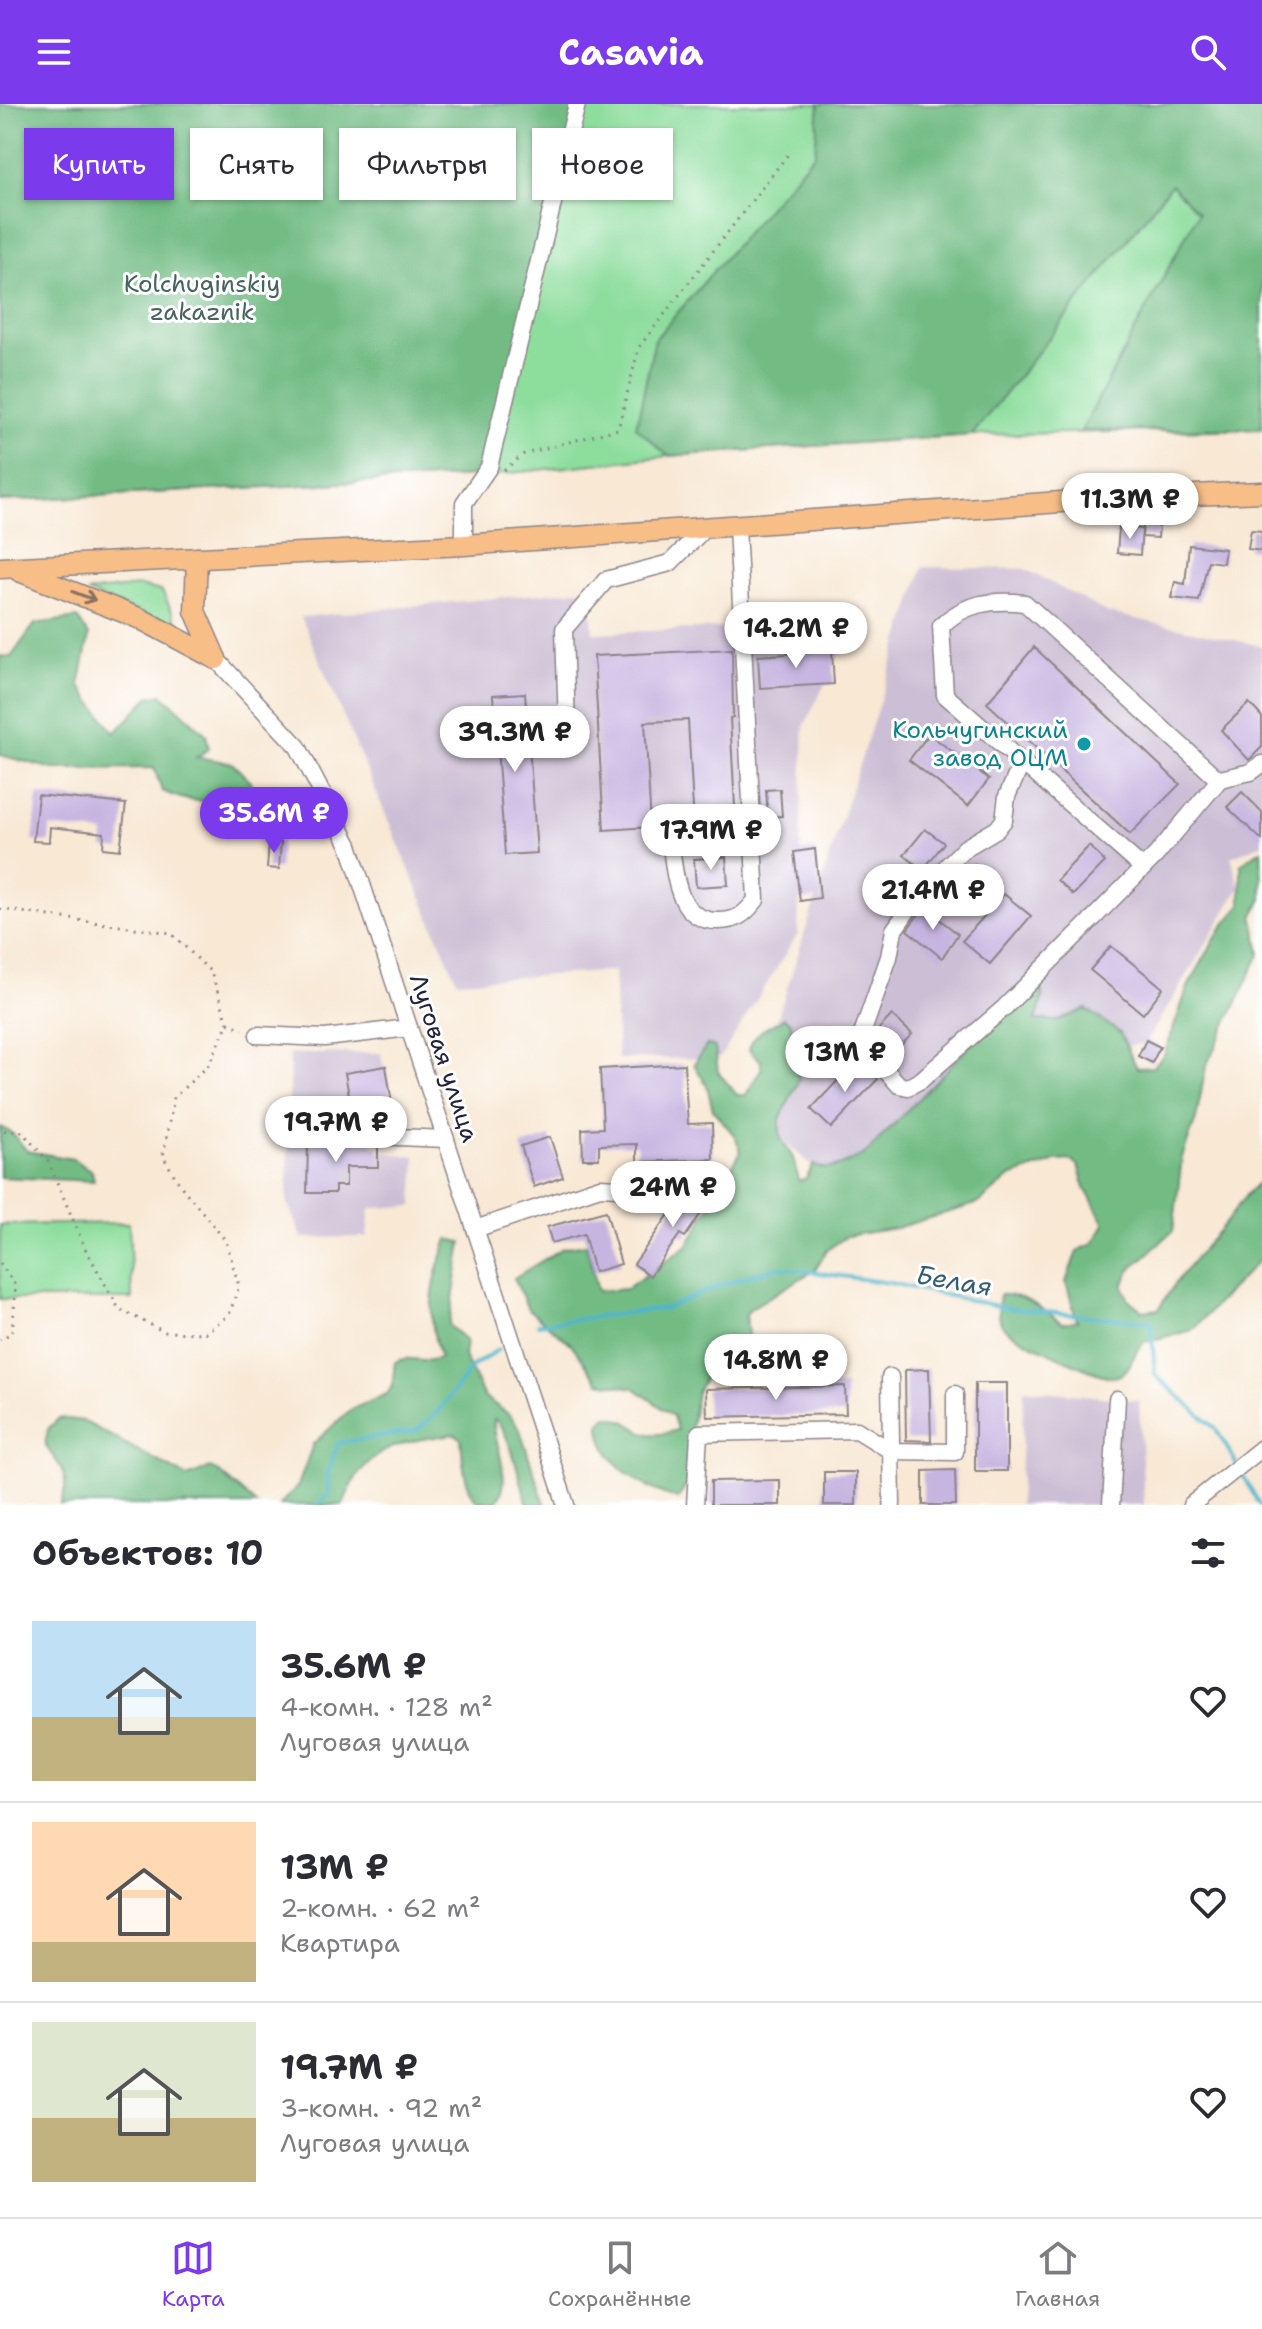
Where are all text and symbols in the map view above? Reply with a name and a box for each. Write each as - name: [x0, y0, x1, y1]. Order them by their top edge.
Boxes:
- text: Casavia: [558, 28, 704, 77]
- icon: menu: [32, 30, 76, 74]
- icon: search: [1186, 30, 1230, 74]
- chip: Купить: [24, 128, 174, 200]
- chip: Снять: [190, 128, 323, 200]
- chip: Фильтры: [339, 128, 516, 200]
- chip: Новое: [532, 128, 673, 200]
- park label: Kolchuginskiy zakaznik: [124, 268, 280, 328]
- pin: 11.3M ₽: [1056, 473, 1204, 541]
- text: 11.3M ₽: [1080, 481, 1180, 516]
- one-way arrow: [71, 590, 96, 604]
- pin: 14.2M ₽: [722, 602, 870, 670]
- text: 14.2M ₽: [742, 610, 850, 645]
- pin: 39.3M ₽: [441, 706, 589, 774]
- text: 39.3M ₽: [458, 714, 572, 749]
- place label: Кольчугинский завод ОЦМ: [892, 714, 1068, 774]
- marker: Кольчугинский завод ОЦМ: [1075, 735, 1093, 753]
- pin: 35.6M ₽: [200, 787, 348, 855]
- text: 35.6M ₽: [218, 795, 330, 830]
- pin: 17.9M ₽: [637, 804, 785, 872]
- text: 17.9M ₽: [659, 812, 763, 847]
- pin: 21.4M ₽: [859, 864, 1007, 932]
- text: 21.4M ₽: [880, 872, 986, 907]
- street label: Луговая улица: [402, 970, 486, 1146]
- pin: 13M ₽: [789, 1026, 901, 1094]
- text: 13M ₽: [803, 1034, 887, 1069]
- pin: 19.7M ₽: [262, 1096, 410, 1164]
- text: 19.7M ₽: [283, 1104, 389, 1139]
- pin: 24M ₽: [617, 1161, 729, 1229]
- text: 24M ₽: [628, 1169, 718, 1204]
- water label: Белая: [913, 1256, 995, 1304]
- pin: 14.8M ₽: [702, 1334, 850, 1402]
- text: 14.8M ₽: [722, 1342, 830, 1377]
- text: Объектов: 10: [32, 1530, 264, 1576]
- icon: filters: [1186, 1531, 1230, 1575]
- text: 35.6M ₽: [280, 1643, 427, 1689]
- icon: home: [96, 1653, 192, 1749]
- icon: heart: [1186, 1679, 1230, 1723]
- text: 4-комн. · 128 m²: [280, 1689, 493, 1724]
- text: Луговая улица: [280, 1724, 469, 1759]
- text: 13M ₽: [280, 1844, 389, 1890]
- icon: home: [96, 1854, 192, 1950]
- icon: heart: [1186, 1880, 1230, 1924]
- text: 2-комн. · 62 m²: [280, 1890, 481, 1925]
- text: Квартира: [280, 1925, 400, 1960]
- text: 19.7M ₽: [280, 2044, 418, 2090]
- icon: home: [96, 2054, 192, 2150]
- icon: heart: [1186, 2080, 1230, 2124]
- text: 3-комн. · 92 m²: [280, 2090, 483, 2125]
- text: Луговая улица: [280, 2125, 469, 2160]
- tab: Карта: [162, 2236, 225, 2313]
- tab: Сохранённые: [548, 2236, 692, 2313]
- tab: Главная: [1015, 2236, 1100, 2313]

